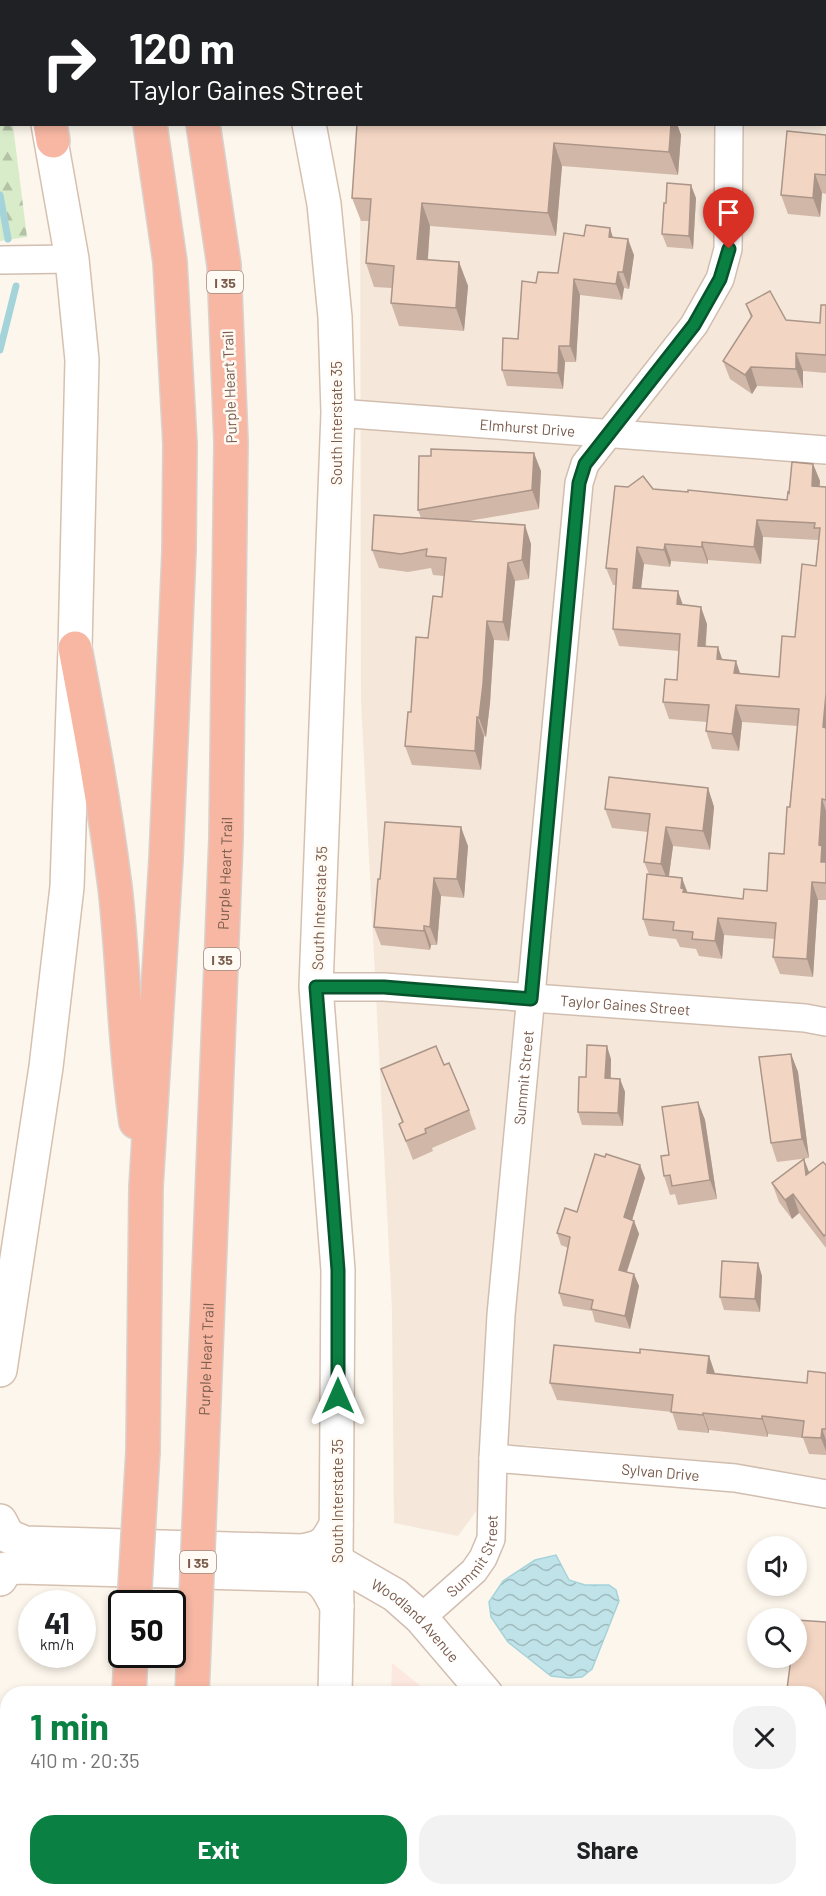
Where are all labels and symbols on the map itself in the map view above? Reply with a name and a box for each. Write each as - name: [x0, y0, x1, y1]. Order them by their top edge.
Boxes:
- pin: [703, 187, 754, 249]
- road number: I 35: [207, 271, 243, 293]
- street label: Purple Heart Trail: [218, 330, 240, 444]
- street label: South Interstate 35: [327, 361, 345, 485]
- street label: Elmhurst Drive: [479, 415, 576, 440]
- street label: Purple Heart Trail: [213, 817, 235, 930]
- street label: South Interstate 35: [308, 846, 330, 970]
- road number: I 35: [204, 948, 240, 970]
- street label: Taylor Gaines Street: [560, 991, 691, 1019]
- street label: Summit Street: [510, 1029, 537, 1126]
- street label: Purple Heart Trail: [194, 1302, 217, 1416]
- position arrow: [306, 1364, 370, 1428]
- street label: South Interstate 35: [328, 1439, 346, 1563]
- street label: Sylvan Drive: [621, 1460, 700, 1484]
- street label: Summit Street: [442, 1515, 501, 1600]
- road number: I 35: [180, 1551, 216, 1573]
- street label: Woodland Avenue: [368, 1574, 463, 1665]
- speed limit sign: 50: [108, 1590, 186, 1668]

